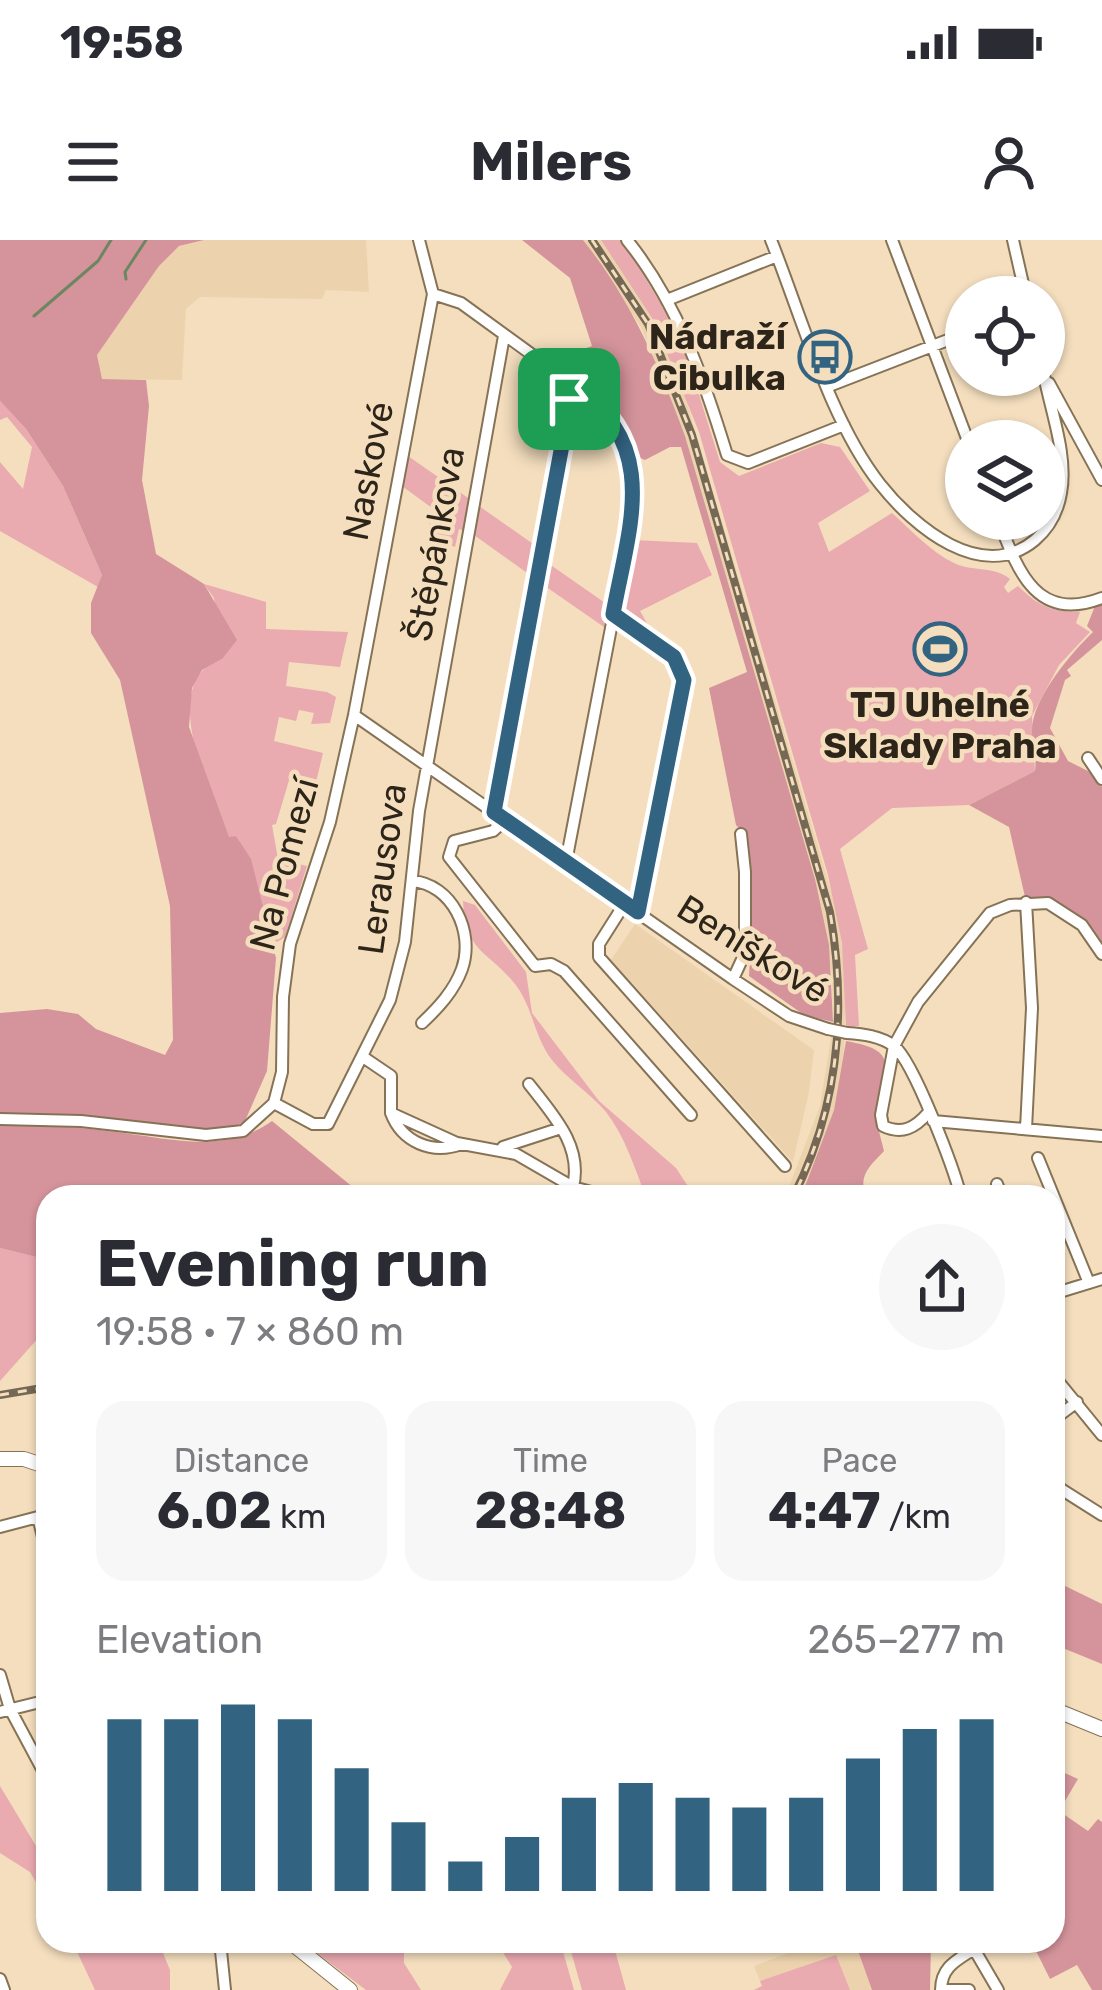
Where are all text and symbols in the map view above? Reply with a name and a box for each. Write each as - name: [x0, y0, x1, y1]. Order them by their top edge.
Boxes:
- text: 19:58: [60, 16, 184, 69]
- icon: menu: [60, 129, 126, 195]
- icon: person: [976, 129, 1042, 195]
- text: Milers: [470, 130, 632, 194]
- map controls: [945, 276, 1065, 540]
- button: locate: [945, 276, 1065, 396]
- place label: Nádraží Cibulka: [649, 315, 789, 399]
- bus stop icon: Nádraží Cibulka: [797, 329, 853, 385]
- pin: [518, 348, 620, 450]
- icon: arrive: [536, 366, 602, 432]
- street label: Naskové: [334, 398, 402, 544]
- button: layers: [945, 420, 1065, 540]
- street label: Štěpánkova: [397, 443, 473, 645]
- sports icon: TJ Uhelné Sklady Praha: [912, 621, 968, 677]
- place label: TJ Uhelné Sklady Praha: [823, 683, 1057, 767]
- street label: Na Pomezí: [240, 771, 328, 955]
- street label: Lerausova: [349, 781, 415, 957]
- street label: Beníškové: [669, 886, 837, 1012]
- text: Evening run: [96, 1224, 489, 1303]
- button: share: [879, 1224, 1005, 1350]
- text: 19:58 · 7 × 860 m: [96, 1309, 404, 1355]
- text: Distance: [174, 1441, 309, 1480]
- text: Time: [513, 1441, 588, 1480]
- text: Pace: [822, 1441, 897, 1480]
- text: 6.02: [157, 1480, 272, 1541]
- text: 28:48: [475, 1480, 626, 1541]
- text: 4:47: [768, 1480, 881, 1541]
- text: km: [272, 1497, 326, 1536]
- text: /km: [881, 1497, 951, 1536]
- text: Elevation: [96, 1617, 263, 1663]
- text: 265–277 m: [807, 1617, 1005, 1663]

